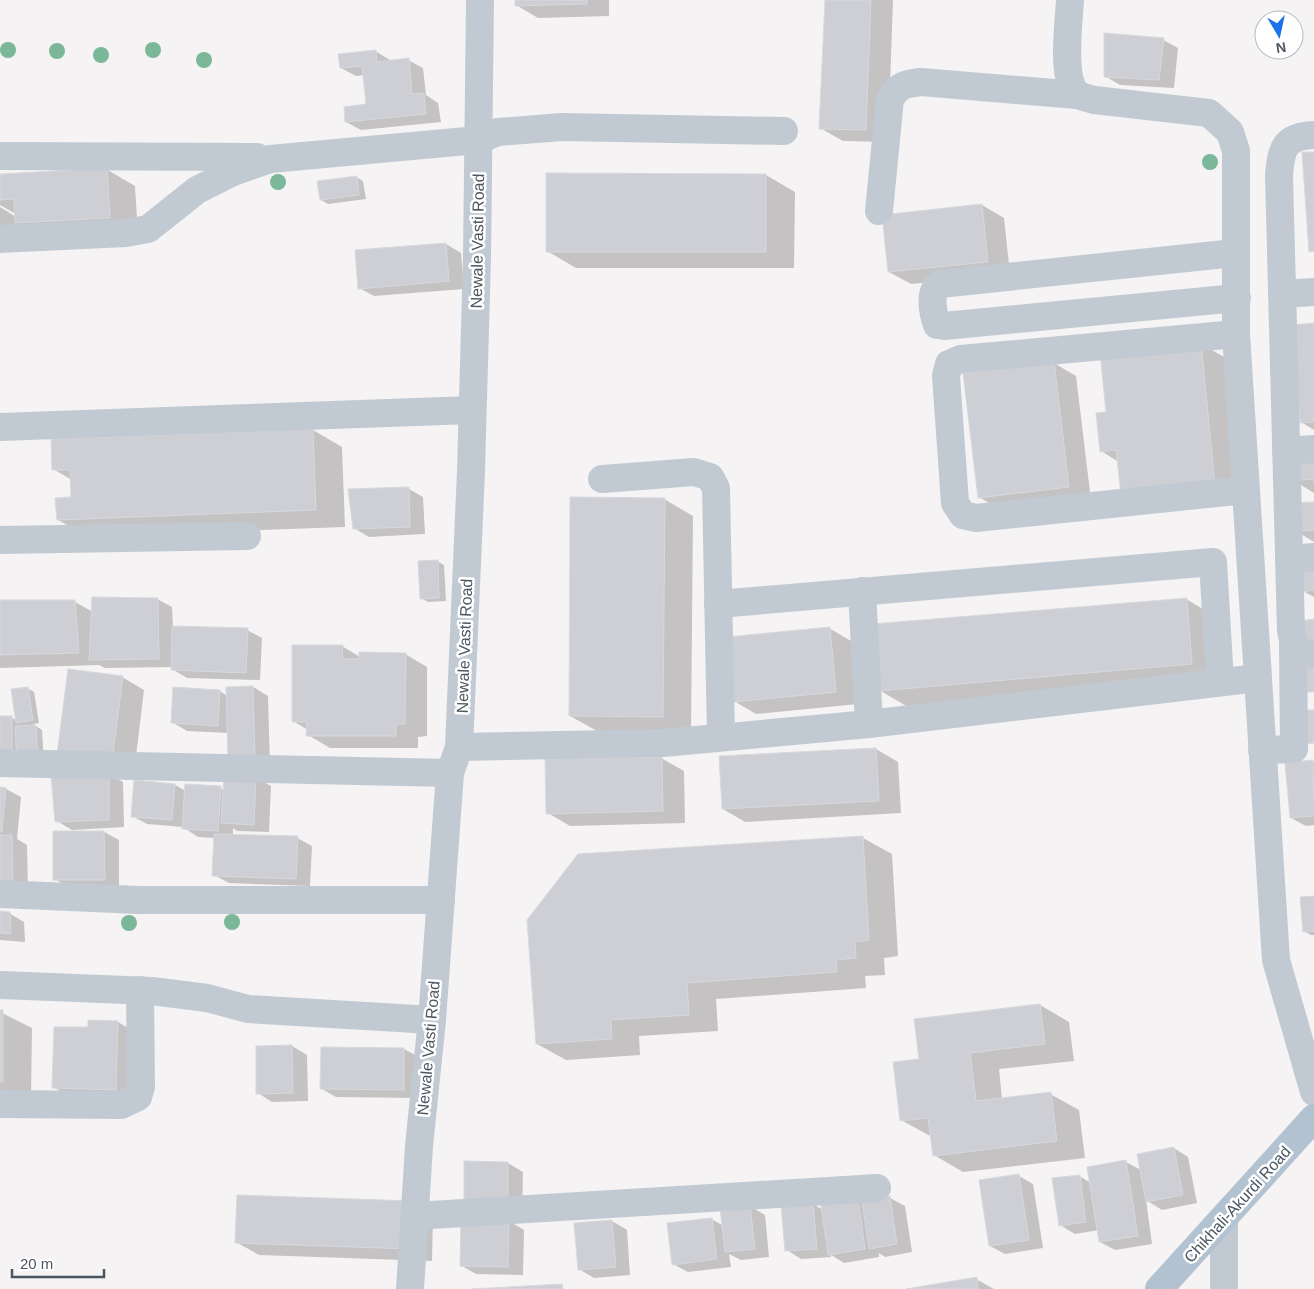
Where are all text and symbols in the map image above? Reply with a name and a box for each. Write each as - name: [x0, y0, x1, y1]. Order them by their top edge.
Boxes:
- north arrow: [1254, 10, 1304, 60]
- text: N: [1275, 39, 1287, 57]
- street label: Newale Vasti Road: [468, 173, 487, 309]
- street label: Newale Vasti Road: [454, 578, 475, 714]
- street label: Newale Vasti Road: [414, 980, 443, 1116]
- street label: Chikhali-Akurdi Road: [1181, 1143, 1294, 1266]
- scale bar: [12, 1246, 105, 1278]
- text: 20 m: [20, 1255, 53, 1272]

